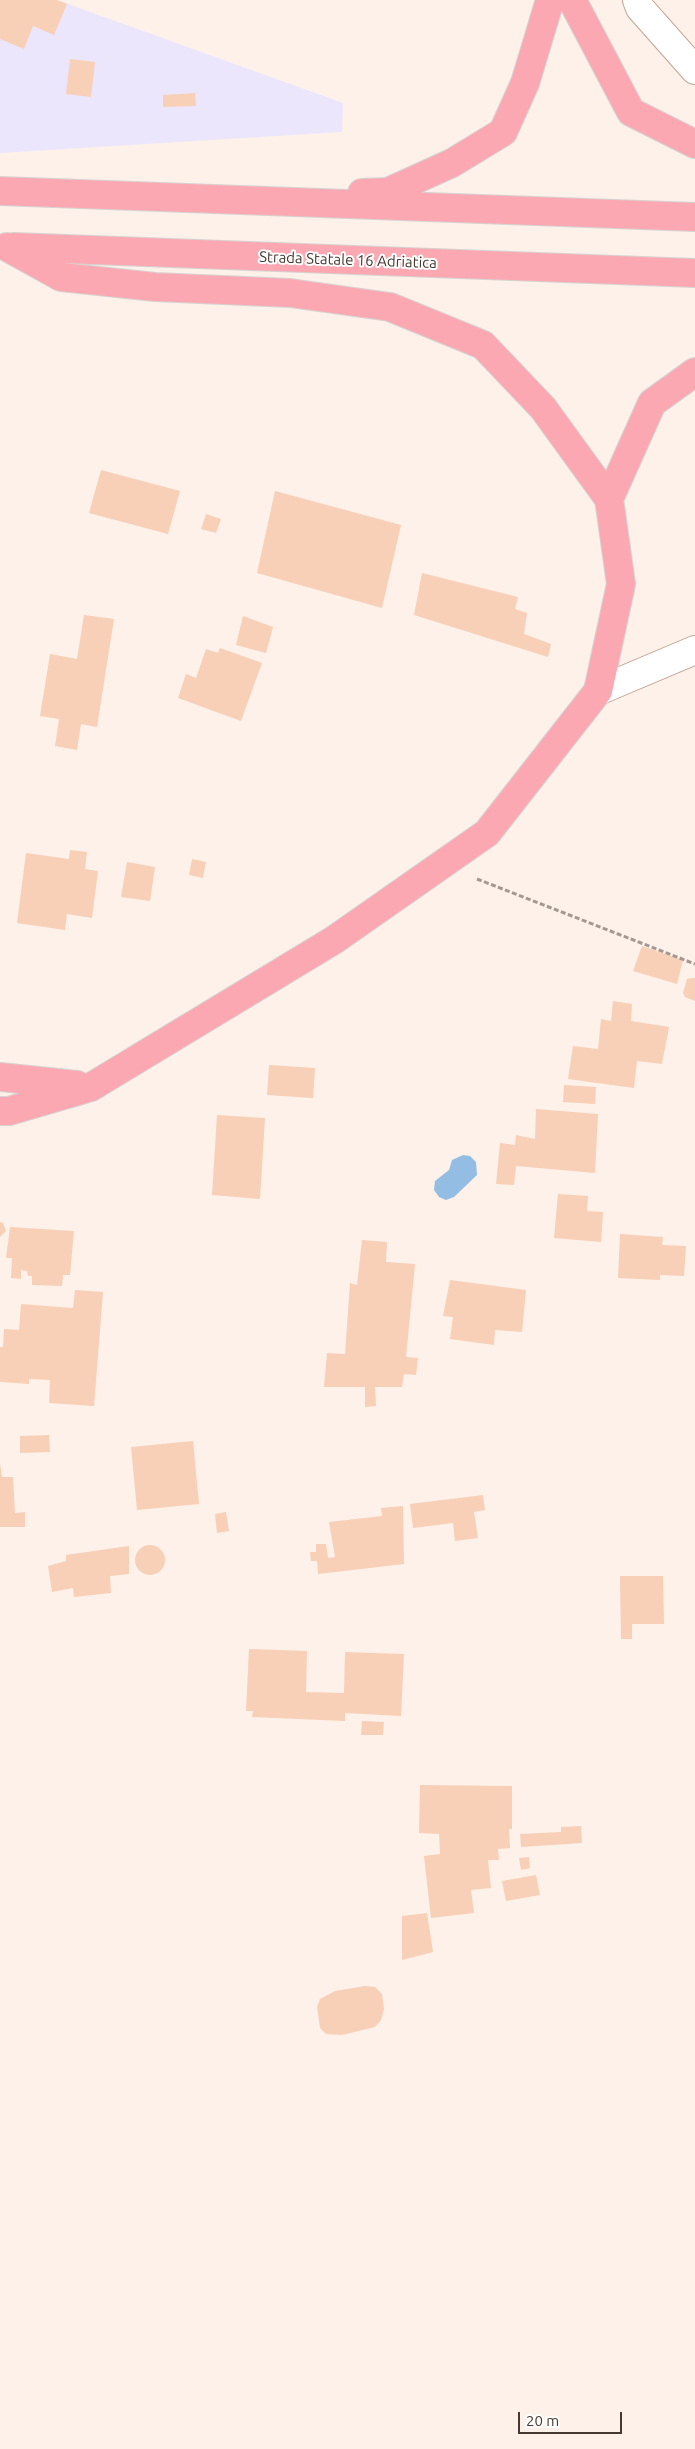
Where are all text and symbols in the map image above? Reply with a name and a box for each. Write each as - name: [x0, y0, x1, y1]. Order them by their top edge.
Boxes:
- street label: Strada Statale 16 Adriatica: [259, 248, 437, 272]
- scale bar: [520, 2402, 624, 2434]
- text: 20 m: [526, 2412, 559, 2429]

